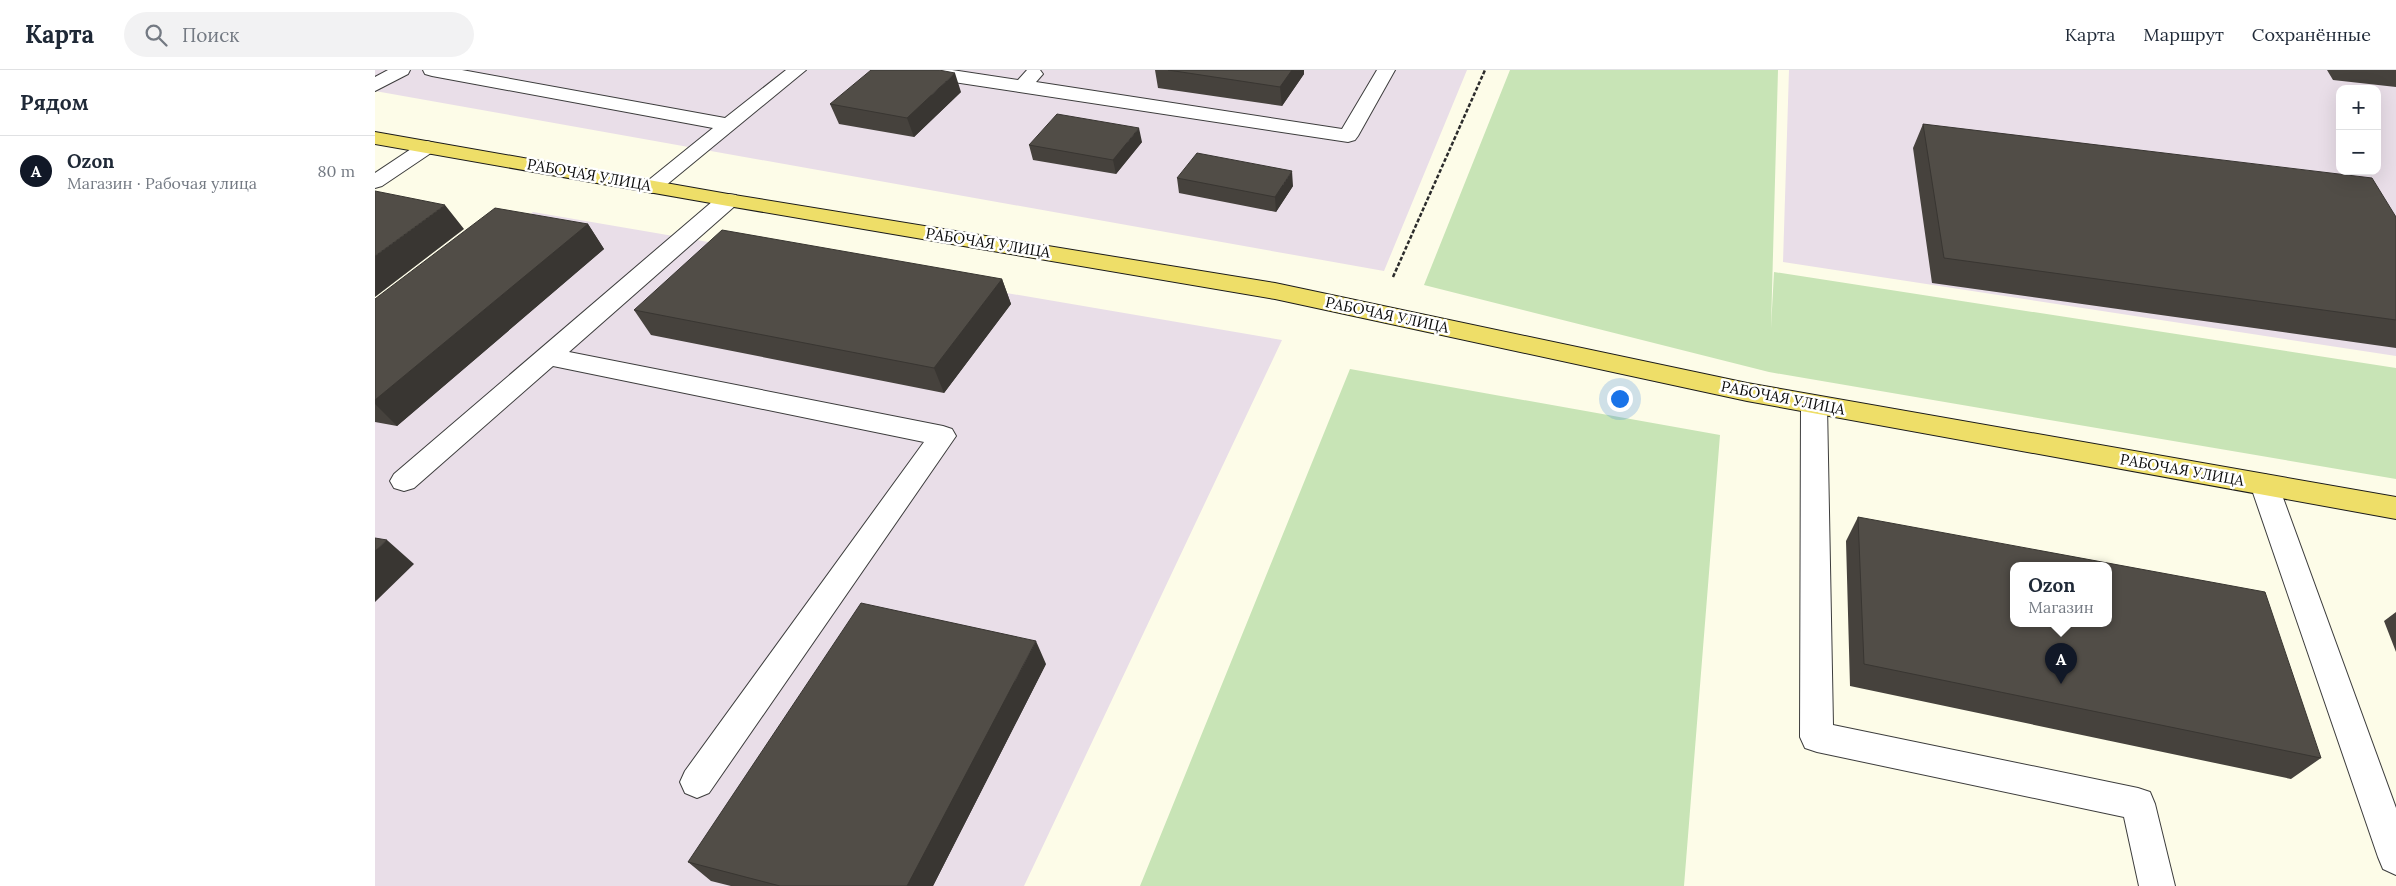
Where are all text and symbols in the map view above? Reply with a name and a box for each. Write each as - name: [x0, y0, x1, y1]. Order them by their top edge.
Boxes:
- search box: [124, 12, 474, 57]
- text: Карта: [25, 19, 94, 50]
- icon: search: [142, 21, 170, 49]
- text: Поиск: [182, 23, 240, 47]
- text: Карта: [2065, 23, 2115, 46]
- text: Маршрут: [2143, 23, 2224, 46]
- text: Сохранённые: [2252, 23, 2371, 46]
- map controls: [2336, 85, 2381, 175]
- button: +: [2336, 85, 2381, 130]
- text: Рядом: [20, 89, 89, 116]
- button: −: [2336, 130, 2381, 175]
- text: Ozon: [67, 149, 114, 173]
- street label: РАБОЧАЯ УЛИЦА: [525, 154, 653, 195]
- text: A: [31, 161, 41, 181]
- text: 80 m: [318, 161, 355, 181]
- text: Магазин · Рабочая улица: [67, 173, 257, 193]
- street label: РАБОЧАЯ УЛИЦА: [924, 223, 1052, 262]
- street label: РАБОЧАЯ УЛИЦА: [1324, 292, 1451, 337]
- street label: РАБОЧАЯ УЛИЦА: [1720, 376, 1847, 419]
- your location: [1607, 386, 1633, 412]
- street label: РАБОЧАЯ УЛИЦА: [2118, 449, 2246, 490]
- popup: [2010, 562, 2112, 627]
- text: Ozon: [2028, 573, 2075, 597]
- text: Магазин: [2028, 597, 2094, 617]
- pin: A: [2045, 643, 2077, 684]

